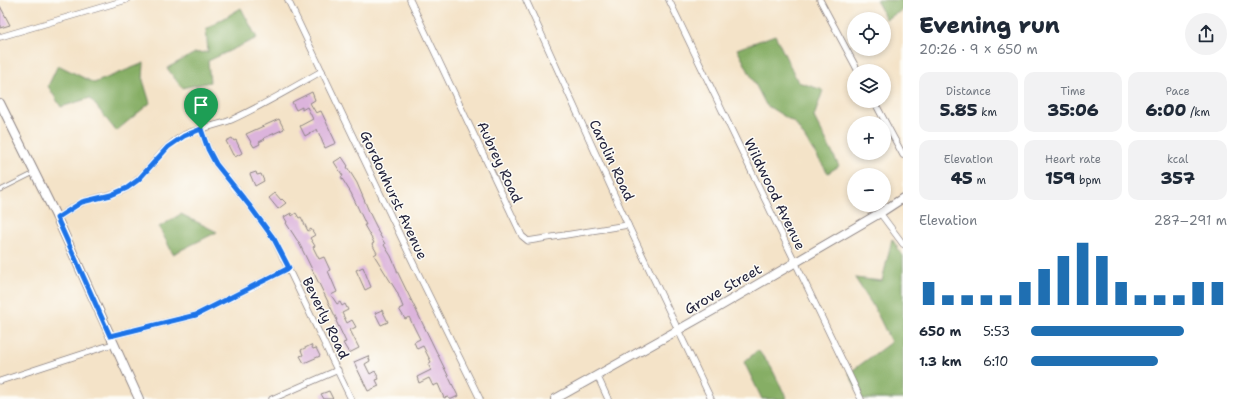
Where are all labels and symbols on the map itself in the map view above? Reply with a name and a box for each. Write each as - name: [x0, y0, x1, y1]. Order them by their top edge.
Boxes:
- pin: [184, 88, 218, 129]
- street label: Carolin Road: [585, 116, 639, 204]
- street label: Aubrey Road: [473, 118, 527, 206]
- street label: Gordonhurst Avenue: [356, 128, 432, 262]
- street label: Wildwood Avenue: [740, 135, 810, 253]
- street label: Grove Street: [681, 260, 765, 318]
- street label: Beverly Road: [298, 274, 354, 362]

